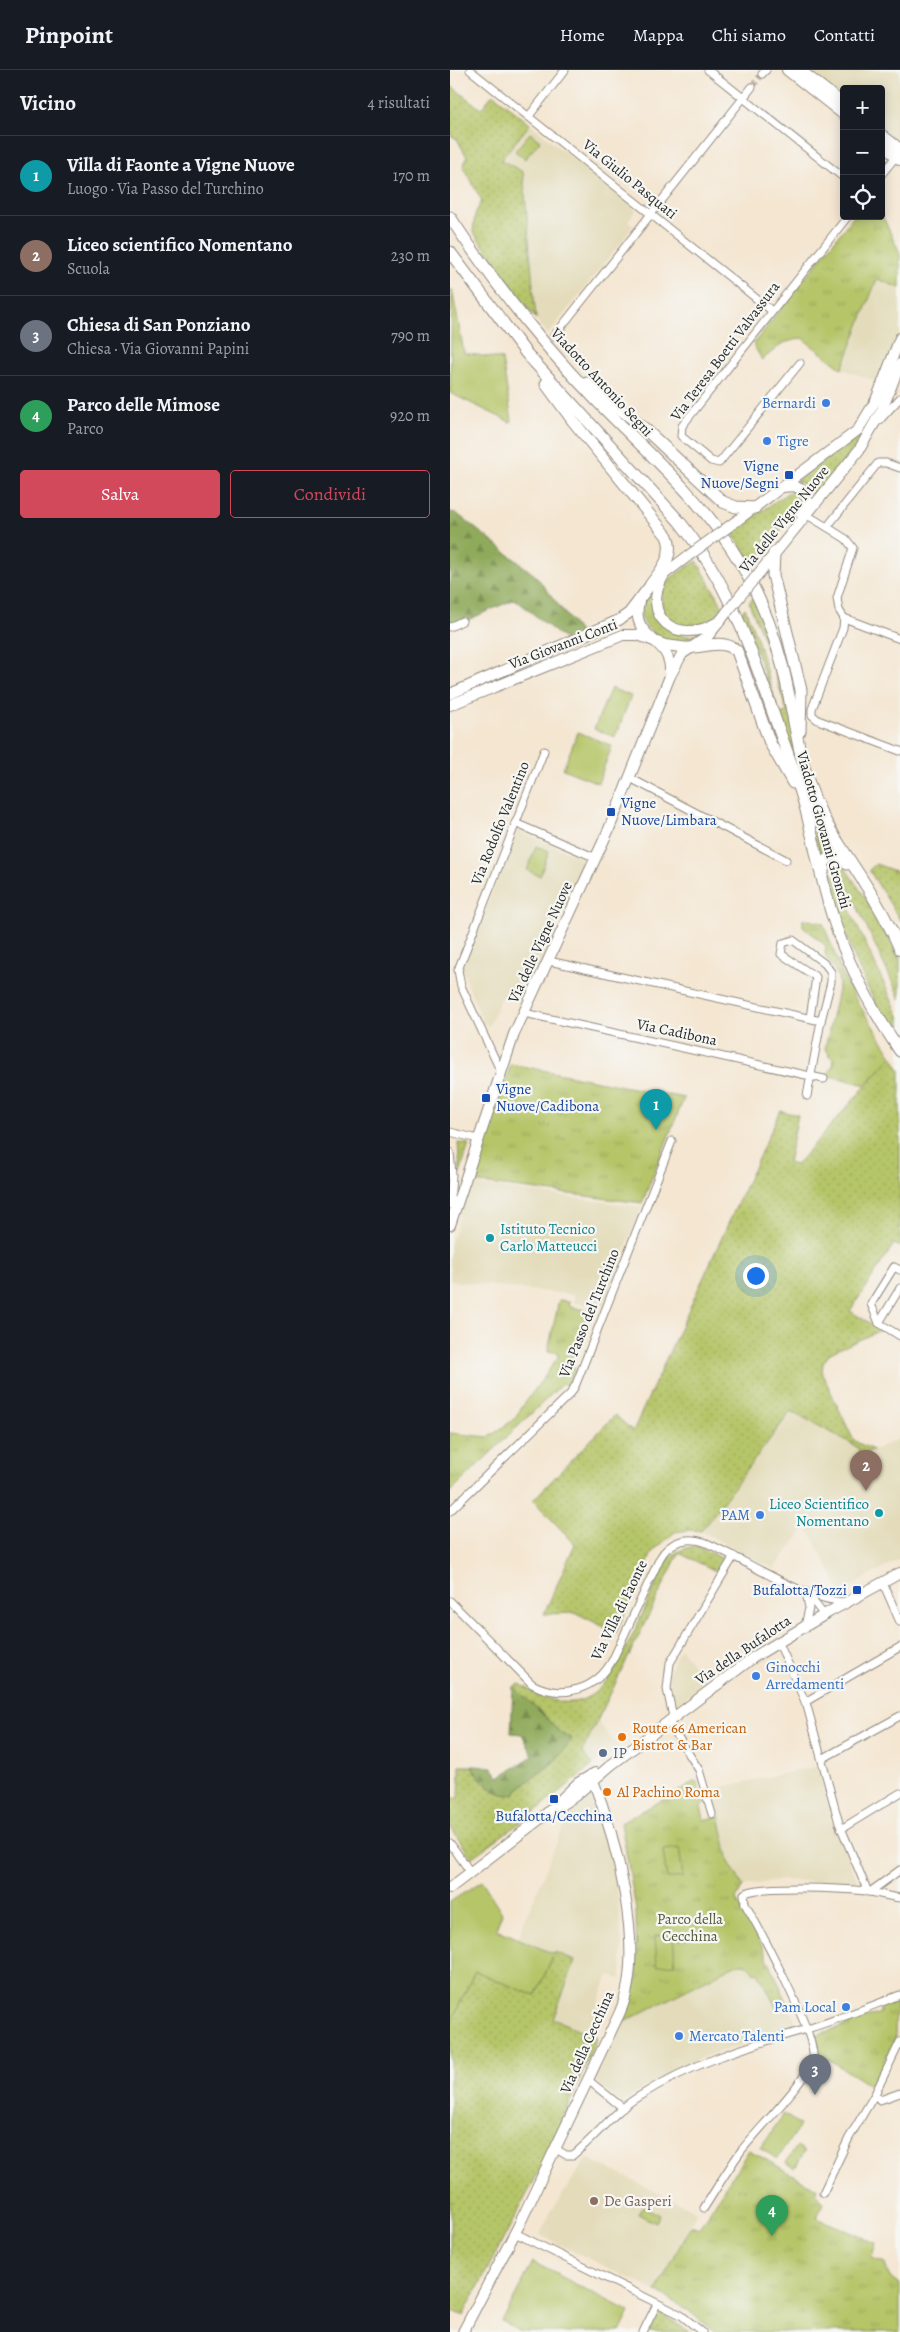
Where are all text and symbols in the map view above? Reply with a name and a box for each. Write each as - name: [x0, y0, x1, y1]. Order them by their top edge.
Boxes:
- text: Pinpoint: [25, 19, 113, 51]
- text: Home: [560, 23, 605, 47]
- text: Mappa: [633, 23, 684, 47]
- text: Chi siamo: [712, 23, 786, 47]
- text: Contatti: [814, 23, 875, 47]
- map controls: [840, 85, 885, 220]
- button: +: [840, 85, 885, 130]
- text: Vicino: [20, 89, 76, 117]
- text: 4 risultati: [367, 92, 430, 114]
- button: −: [840, 130, 885, 175]
- street label: Via Giulio Pasquati: [578, 134, 681, 223]
- text: Villa di Faonte a Vigne Nuove: [67, 152, 295, 178]
- text: 1: [33, 165, 39, 187]
- text: 170 m: [393, 165, 430, 187]
- button: locate: [840, 175, 885, 220]
- text: Luogo · Via Passo del Turchino: [67, 178, 264, 200]
- text: Liceo scientifico Nomentano: [67, 232, 293, 258]
- text: 2: [32, 245, 40, 267]
- text: 230 m: [391, 245, 430, 267]
- text: Scuola: [67, 258, 110, 280]
- street label: Via Teresa Boetti Valvassura: [665, 277, 784, 426]
- text: Chiesa di San Ponziano: [67, 312, 251, 338]
- street label: Viadotto Antonio Segni: [546, 323, 658, 441]
- text: 3: [33, 325, 39, 347]
- text: 790 m: [391, 325, 430, 347]
- text: Chiesa · Via Giovanni Papini: [67, 338, 249, 360]
- text: Parco delle Mimose: [67, 392, 220, 418]
- place label: Bernardi: [762, 393, 816, 413]
- marker: Bernardi: [820, 397, 832, 409]
- text: 4: [32, 405, 40, 427]
- text: 920 m: [390, 405, 430, 427]
- text: Parco: [67, 418, 103, 440]
- place label: Tigre: [777, 431, 809, 451]
- marker: Tigre: [761, 435, 773, 447]
- place label: Vigne Nuove/Segni: [701, 456, 779, 493]
- street label: Via delle Vigne Nuove: [734, 461, 833, 577]
- marker: Vigne Nuove/Segni: [783, 469, 795, 481]
- button: Salva: [20, 470, 220, 518]
- button: Condividi: [230, 470, 430, 518]
- street label: Via Giovanni Conti: [505, 614, 620, 674]
- street label: Viadotto Giovanni Gronchi: [792, 748, 856, 911]
- street label: Via Rodolfo Valentino: [466, 758, 534, 889]
- place label: Vigne Nuove/Limbara: [620, 793, 717, 830]
- marker: Vigne Nuove/Limbara: [605, 806, 617, 818]
- street label: Via delle Vigne Nuove: [503, 878, 577, 1007]
- street label: Via Cadibona: [634, 1014, 719, 1050]
- place label: Vigne Nuove/Cadibona: [495, 1079, 599, 1116]
- pin: 1: [640, 1089, 672, 1130]
- marker: Vigne Nuove/Cadibona: [480, 1092, 492, 1104]
- place label: Istituto Tecnico Carlo Matteucci: [500, 1219, 597, 1256]
- marker: Istituto Tecnico Carlo Matteucci: [484, 1232, 496, 1244]
- street label: Via Passo del Turchino: [554, 1246, 624, 1381]
- your location: [743, 1263, 769, 1289]
- pin: 2: [850, 1450, 882, 1491]
- place label: Liceo Scientifico Nomentano: [769, 1494, 869, 1531]
- place label: PAM: [721, 1505, 750, 1525]
- marker: Liceo Scientifico Nomentano: [873, 1507, 885, 1519]
- marker: PAM: [754, 1509, 766, 1521]
- street label: Via Villa di Faonte: [586, 1556, 652, 1664]
- place label: Bufalotta/Tozzi: [752, 1580, 847, 1600]
- marker: Bufalotta/Tozzi: [851, 1584, 863, 1596]
- street label: Via della Bufalotta: [690, 1610, 795, 1690]
- place label: Ginocchi Arredamenti: [765, 1657, 844, 1694]
- marker: Ginocchi Arredamenti: [750, 1670, 762, 1682]
- place label: Route 66 American Bistrot & Bar: [632, 1718, 747, 1755]
- marker: Route 66 American Bistrot & Bar: [616, 1731, 628, 1743]
- place label: IP: [613, 1743, 627, 1763]
- marker: IP: [597, 1747, 609, 1759]
- place label: Al Pachino Roma: [616, 1782, 720, 1802]
- marker: Al Pachino Roma: [601, 1786, 613, 1798]
- marker: Bufalotta/Cecchina: [548, 1793, 560, 1805]
- place label: Bufalotta/Cecchina: [495, 1806, 613, 1826]
- park label: Parco della Cecchina: [657, 1909, 723, 1946]
- street label: Via della Cecchina: [555, 1987, 619, 2097]
- place label: Pam Local: [774, 1997, 836, 2017]
- marker: Pam Local: [840, 2001, 852, 2013]
- place label: Mercato Talenti: [689, 2026, 785, 2046]
- marker: Mercato Talenti: [673, 2030, 685, 2042]
- pin: 3: [799, 2054, 831, 2095]
- place label: De Gasperi: [604, 2191, 672, 2211]
- marker: De Gasperi: [588, 2195, 600, 2207]
- pin: 4: [756, 2195, 788, 2236]

